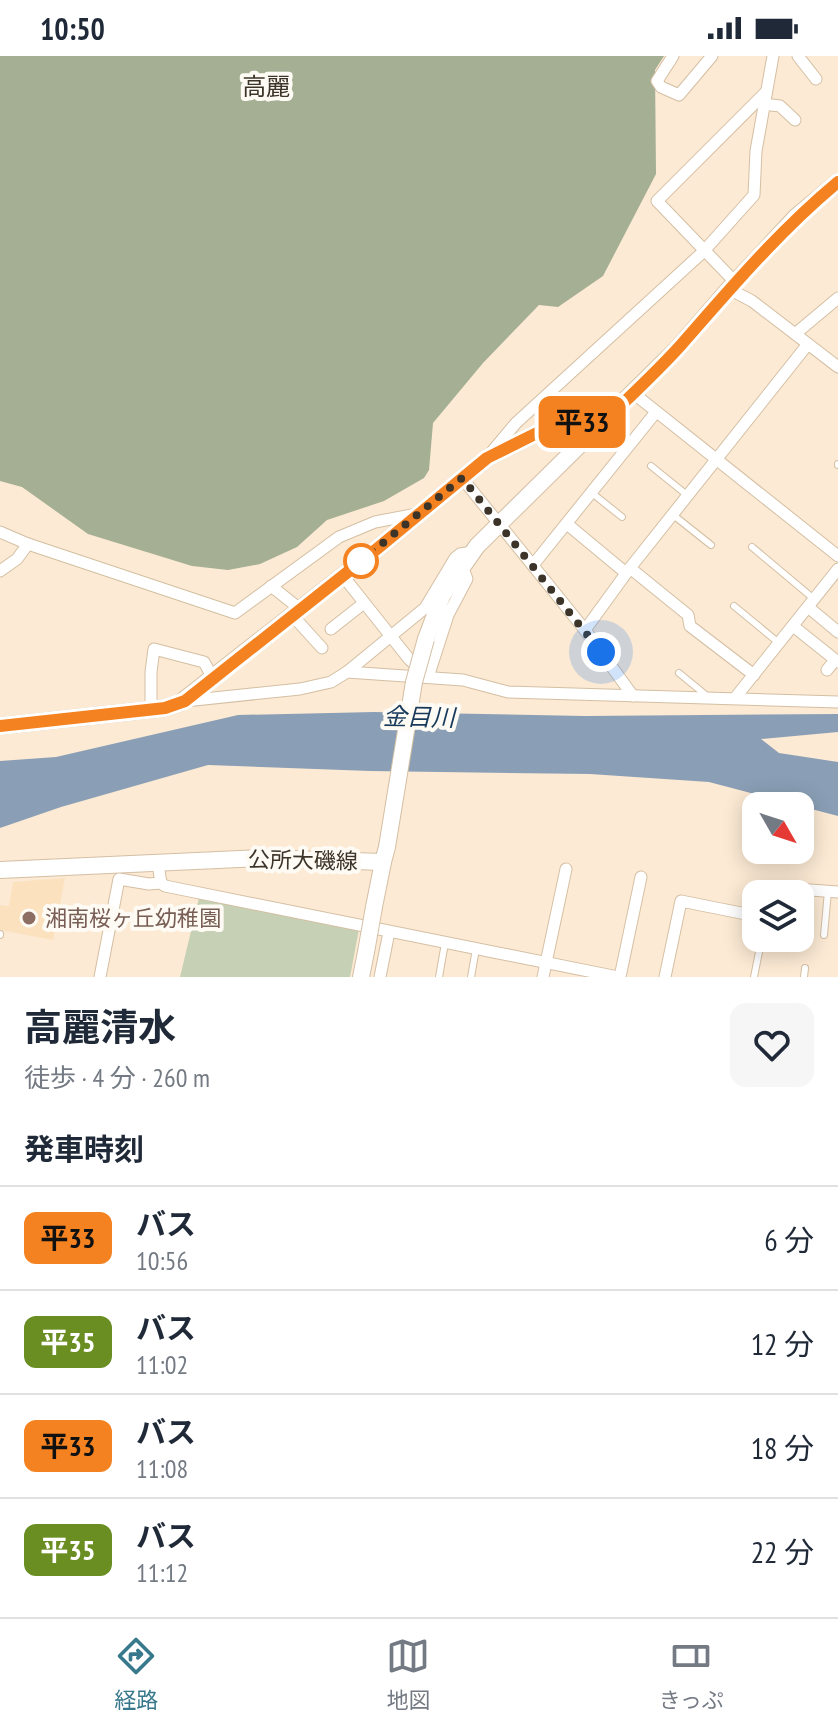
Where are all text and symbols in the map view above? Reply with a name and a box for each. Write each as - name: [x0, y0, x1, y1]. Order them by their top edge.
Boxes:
- text: 10:50: [40, 9, 105, 48]
- district label: 高麗: [242, 71, 290, 102]
- line badge: 平33: [536, 396, 628, 448]
- text: 平33: [555, 403, 609, 440]
- unlabelled marker: [344, 544, 378, 578]
- your location: [581, 632, 621, 672]
- water label: 金目川: [383, 701, 458, 733]
- north arrow: [742, 792, 814, 864]
- map controls: [742, 792, 814, 952]
- street label: 公所大磯線: [248, 845, 358, 875]
- button: layers: [742, 880, 814, 952]
- place label: 湘南桜ヶ丘幼稚園: [45, 904, 221, 932]
- marker: 湘南桜ヶ丘幼稚園: [20, 909, 38, 927]
- text: 高麗清水: [24, 1002, 176, 1051]
- button: heart: [730, 1003, 814, 1087]
- text: 徒歩 · 4 分 · 260 m: [24, 1061, 210, 1094]
- text: 発車時刻: [24, 1129, 144, 1168]
- text: バス: [136, 1204, 196, 1243]
- text: 平33: [41, 1219, 95, 1256]
- text: 6 分: [764, 1220, 814, 1259]
- text: 10:56: [136, 1244, 188, 1277]
- text: バス: [136, 1308, 196, 1347]
- text: 平35: [41, 1323, 95, 1360]
- text: 12 分: [751, 1324, 814, 1363]
- text: 11:02: [136, 1348, 188, 1381]
- text: バス: [136, 1412, 196, 1451]
- text: 平33: [41, 1427, 95, 1464]
- text: 18 分: [751, 1428, 814, 1467]
- text: 11:08: [136, 1452, 188, 1485]
- text: バス: [136, 1516, 196, 1555]
- text: 平35: [41, 1531, 95, 1568]
- text: 22 分: [751, 1532, 814, 1571]
- text: 11:12: [136, 1556, 188, 1589]
- tab: 経路: [114, 1634, 158, 1714]
- tab: 地図: [386, 1634, 430, 1714]
- tab: きっぷ: [659, 1634, 724, 1714]

